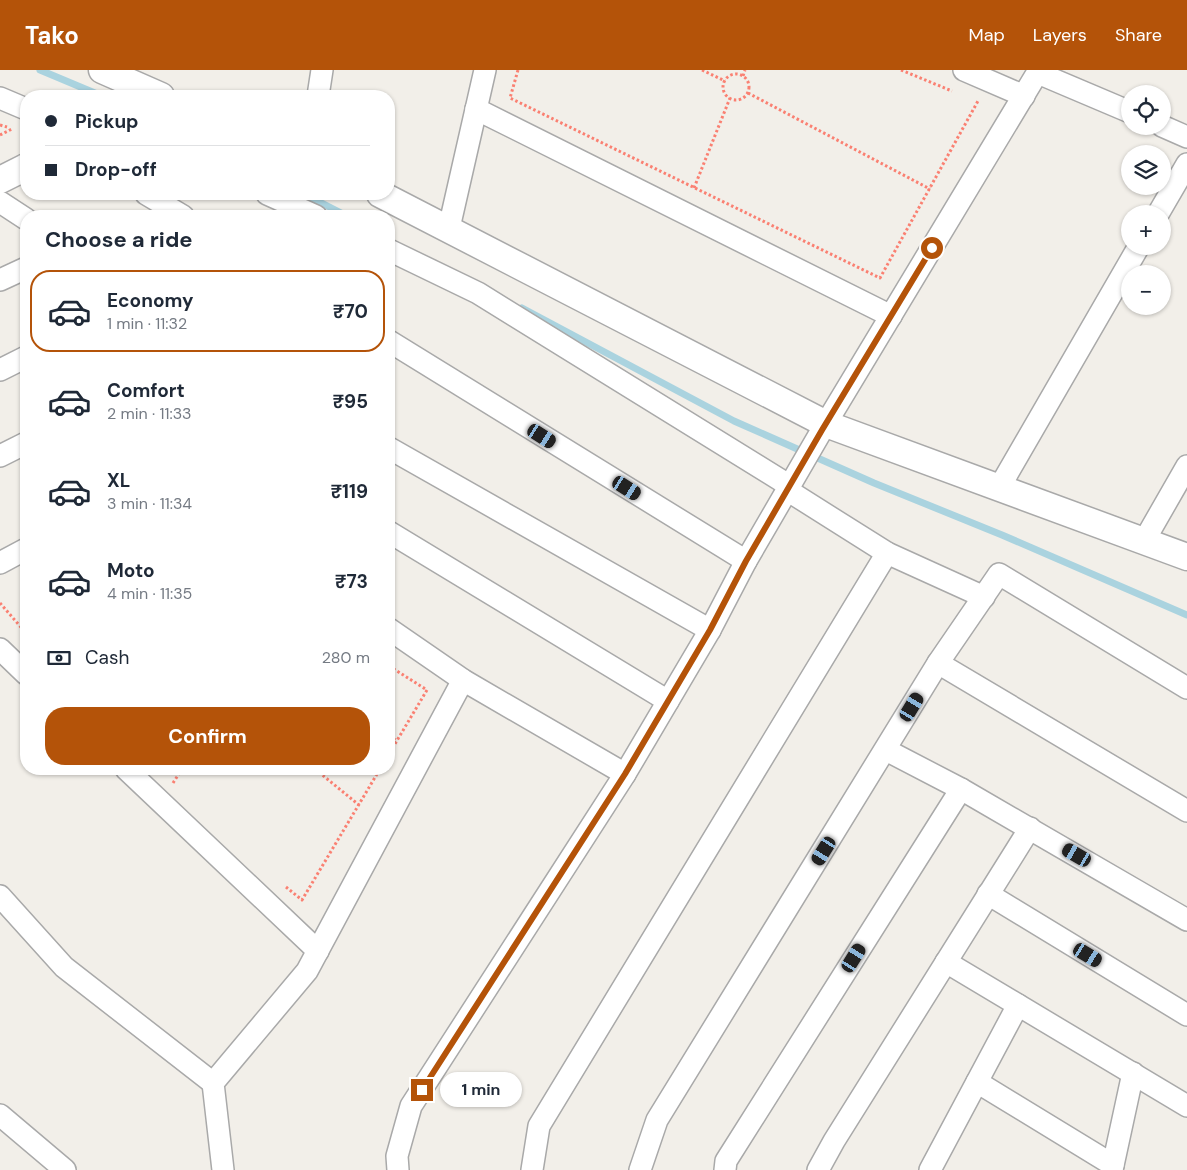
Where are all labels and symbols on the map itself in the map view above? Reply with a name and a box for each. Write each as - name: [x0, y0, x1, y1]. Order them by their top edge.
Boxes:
- route start: [921, 237, 943, 259]
- car: [525, 422, 558, 450]
- car: [610, 474, 643, 502]
- car: [897, 690, 926, 724]
- car: [809, 834, 838, 868]
- car: [1060, 841, 1093, 869]
- car: [839, 941, 868, 975]
- car: [1071, 941, 1104, 969]
- callout: 1 min: [440, 1072, 522, 1108]
- route end: [411, 1079, 433, 1101]

